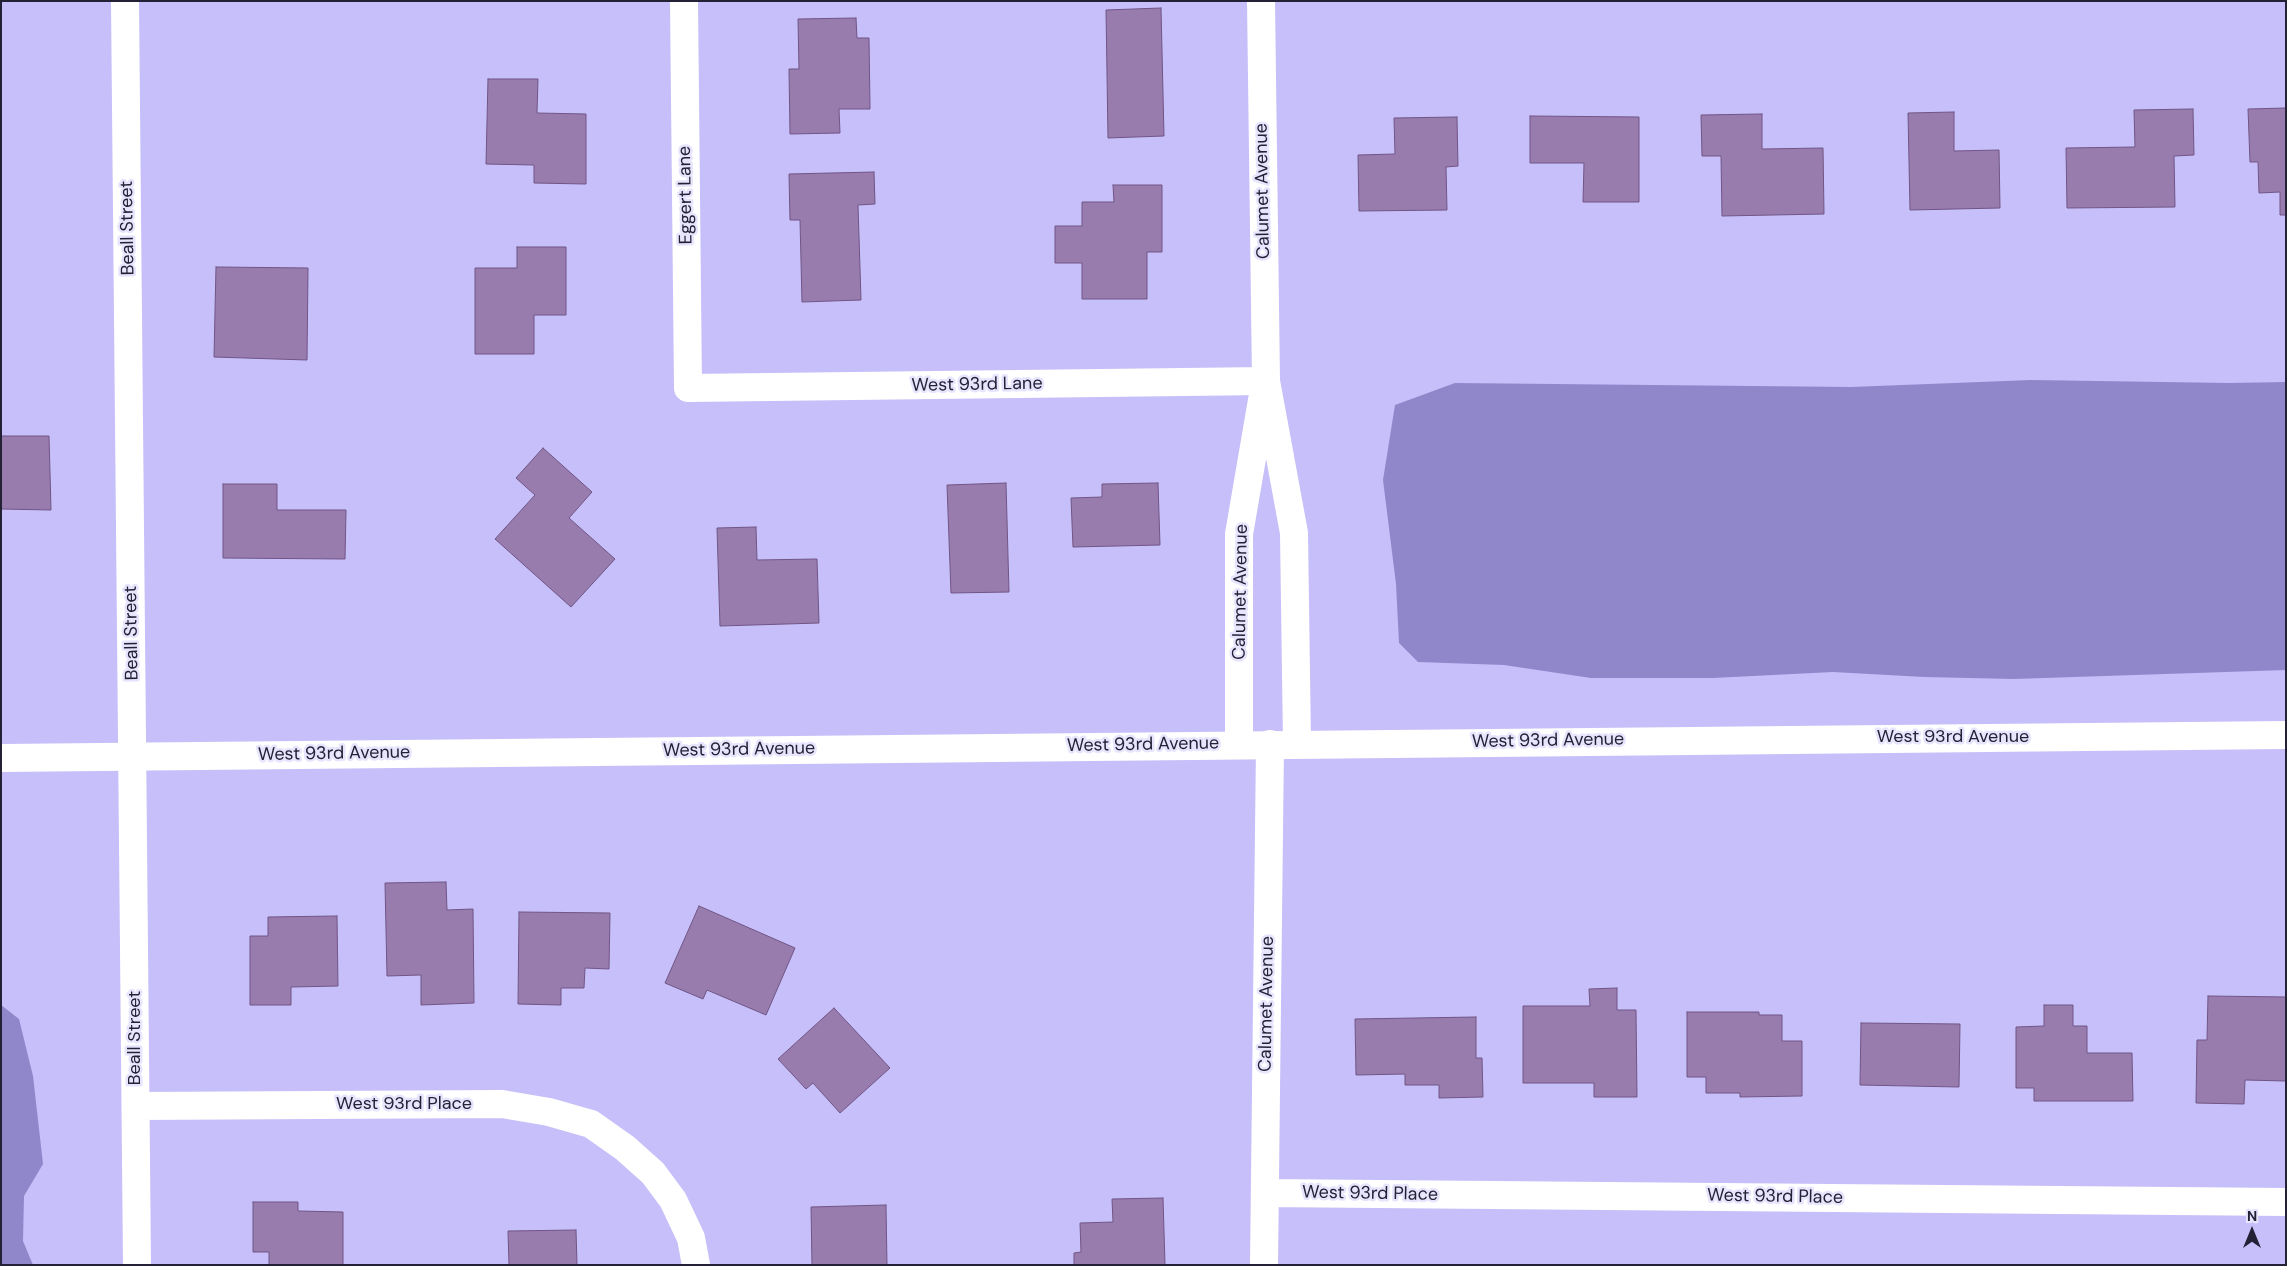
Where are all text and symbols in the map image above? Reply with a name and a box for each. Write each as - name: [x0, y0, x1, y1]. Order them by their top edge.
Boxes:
- street label: Calumet Avenue: [1251, 123, 1275, 259]
- street label: Eggert Lane: [674, 146, 698, 244]
- street label: Beall Street: [116, 180, 140, 276]
- street label: West 93rd Lane: [911, 373, 1043, 397]
- street label: Calumet Avenue: [1229, 524, 1253, 660]
- street label: Beall Street: [120, 585, 144, 681]
- street label: West 93rd Avenue: [1877, 726, 2029, 748]
- street label: West 93rd Avenue: [1472, 729, 1624, 753]
- street label: West 93rd Avenue: [1067, 733, 1219, 757]
- street label: West 93rd Avenue: [663, 738, 815, 762]
- street label: West 93rd Avenue: [258, 742, 410, 766]
- street label: Calumet Avenue: [1255, 936, 1279, 1072]
- street label: Beall Street: [124, 991, 146, 1085]
- street label: West 93rd Place: [336, 1093, 472, 1115]
- street label: West 93rd Place: [1302, 1182, 1438, 1206]
- street label: West 93rd Place: [1707, 1185, 1843, 1209]
- north arrow: [2227, 1206, 2277, 1256]
- text: N: [2247, 1207, 2257, 1225]

